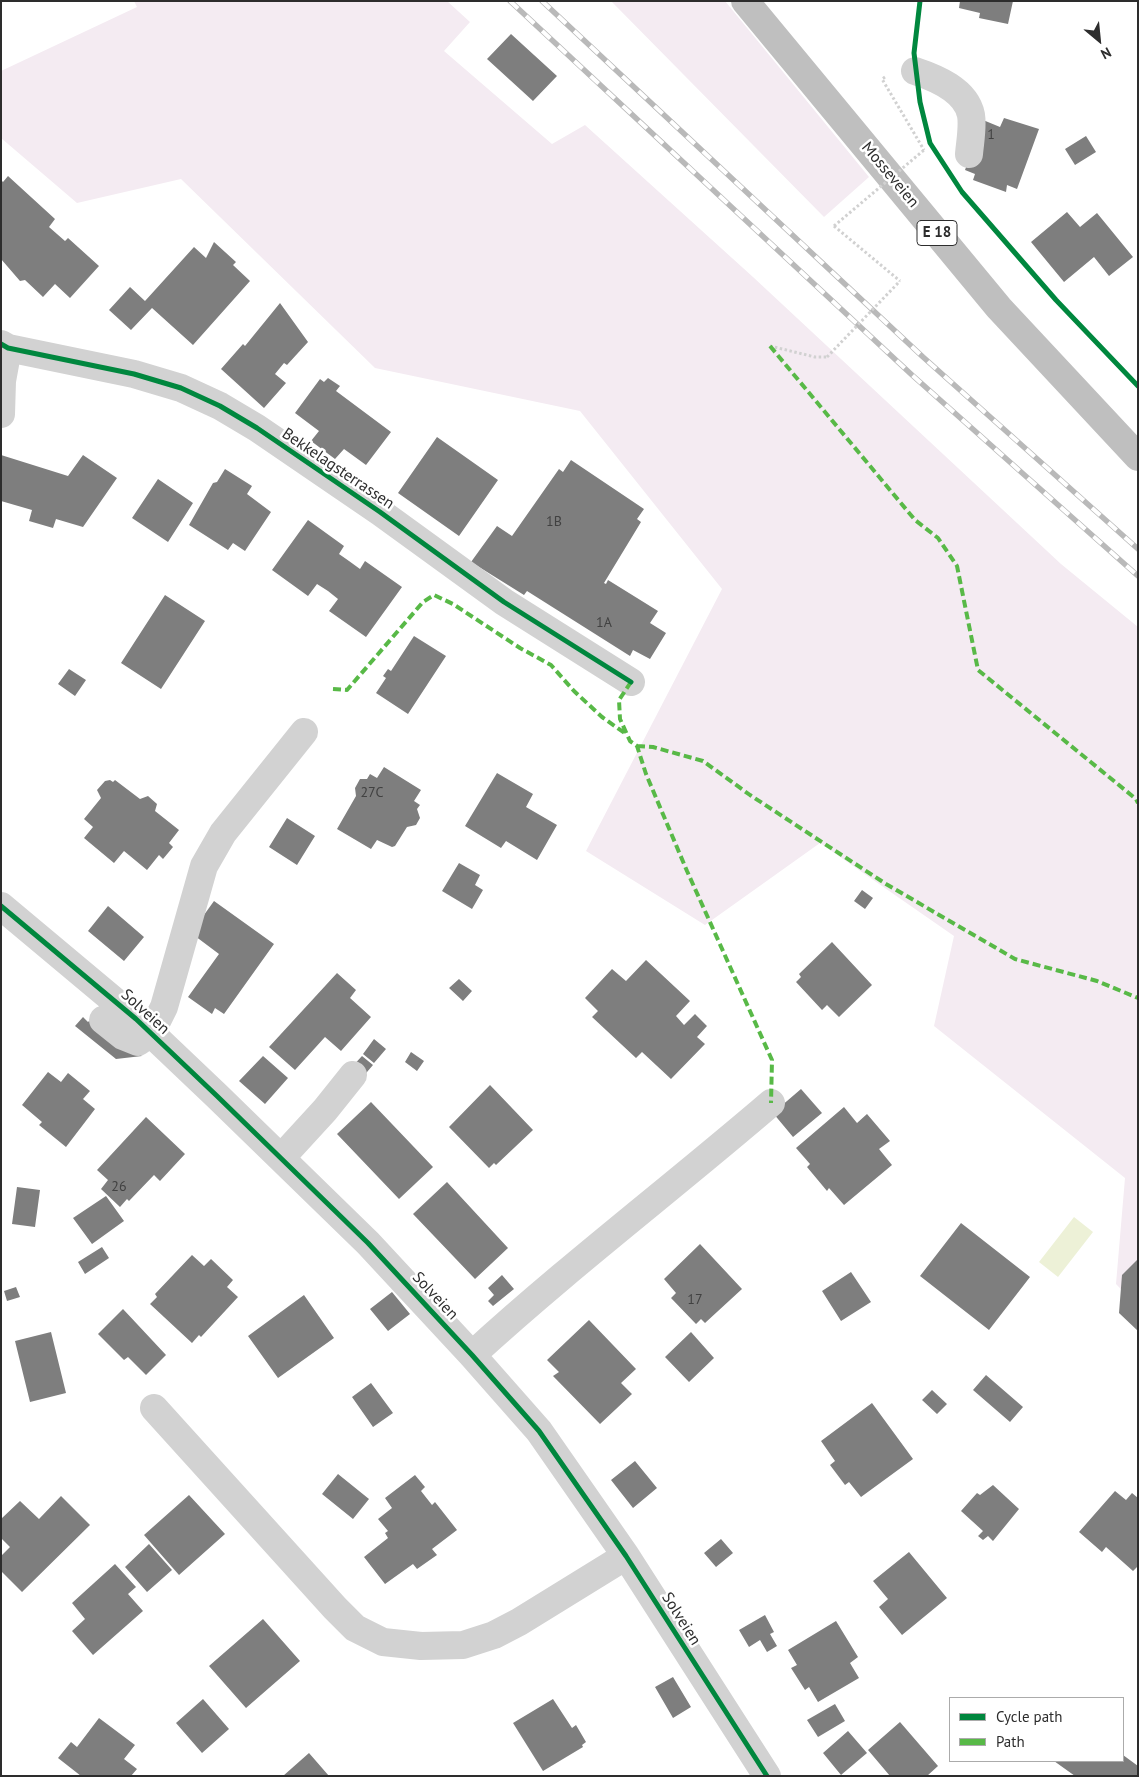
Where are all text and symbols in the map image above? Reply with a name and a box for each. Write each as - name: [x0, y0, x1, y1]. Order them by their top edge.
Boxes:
- north arrow: [1074, 15, 1124, 65]
- text: N: [1098, 43, 1114, 63]
- house number: 1: [987, 127, 995, 143]
- street label: Mosseveien: [857, 138, 923, 212]
- road number: E 18: [917, 220, 957, 246]
- street label: Bekkelagsterrassen: [278, 424, 398, 514]
- house number: 1B: [546, 514, 562, 530]
- house number: 1A: [596, 615, 612, 631]
- house number: 27C: [360, 785, 384, 801]
- street label: Solveien: [117, 985, 173, 1039]
- house number: 26: [111, 1179, 127, 1195]
- street label: Solveien: [408, 1268, 462, 1324]
- house number: 17: [687, 1292, 703, 1308]
- street label: Solveien: [657, 1589, 705, 1649]
- legend: [949, 1697, 1124, 1762]
- text: Cycle path: [996, 1707, 1062, 1726]
- text: Path: [996, 1732, 1025, 1751]

